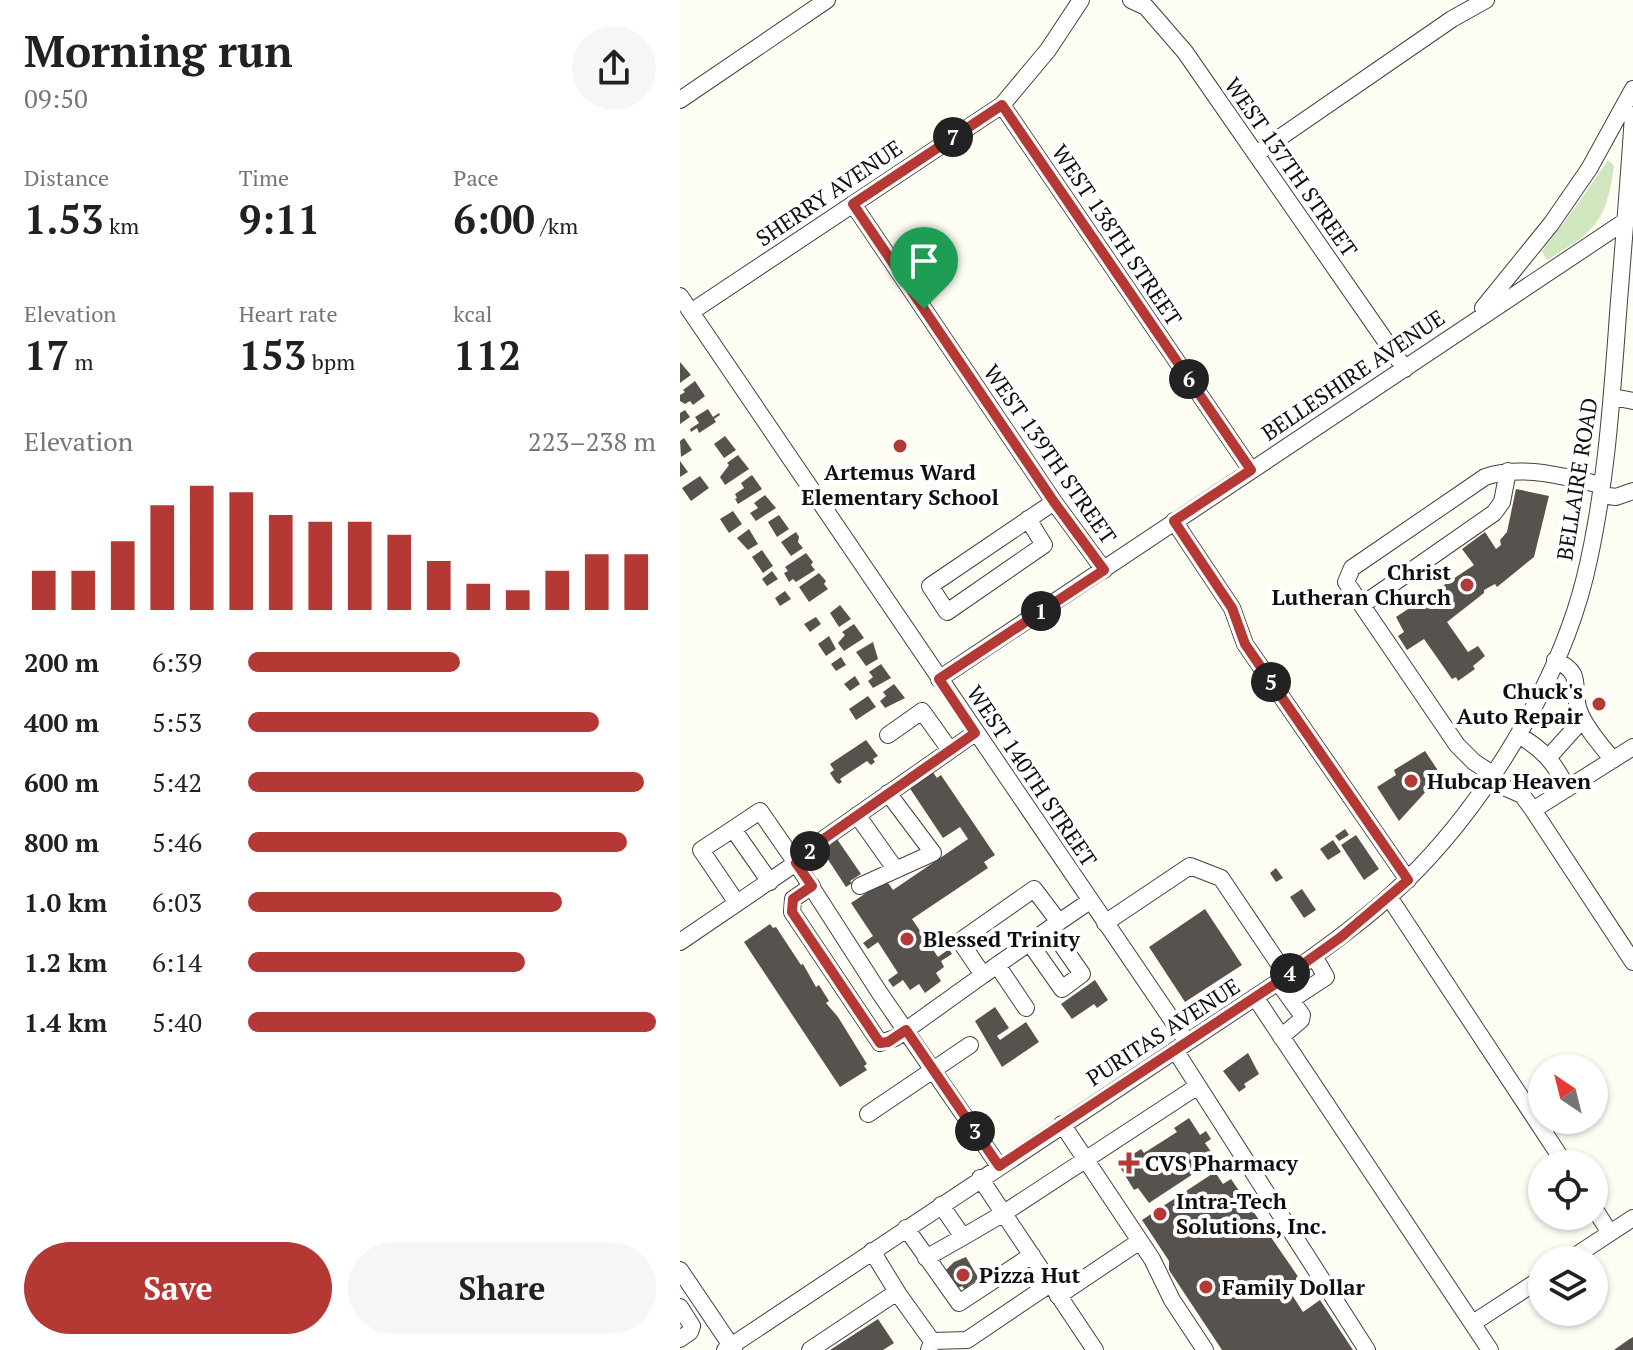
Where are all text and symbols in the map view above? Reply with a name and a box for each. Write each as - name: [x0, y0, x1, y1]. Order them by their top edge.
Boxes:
- text: Morning run: [24, 21, 293, 80]
- button: share: [572, 26, 656, 110]
- street label: WEST 137TH STREET: [1218, 71, 1365, 263]
- text: 09:50: [24, 81, 88, 115]
- pin: 7: [933, 117, 973, 157]
- text: 7: [947, 122, 959, 151]
- street label: SHERRY AVENUE: [750, 133, 908, 252]
- street label: WEST 138TH STREET: [1046, 138, 1189, 331]
- text: Distance: [24, 163, 109, 192]
- text: Time: [239, 163, 289, 192]
- text: Pace: [453, 163, 498, 192]
- text: 1.53: [24, 192, 104, 245]
- text: 9:11: [239, 192, 320, 245]
- text: 6:00: [453, 192, 535, 245]
- text: km: [104, 211, 139, 240]
- text: /km: [535, 211, 578, 240]
- pin: [890, 227, 958, 309]
- icon: arrive: [902, 239, 946, 283]
- text: Elevation: [24, 299, 116, 328]
- text: Heart rate: [239, 299, 338, 328]
- text: kcal: [453, 299, 492, 328]
- street label: BELLESHIRE AVENUE: [1256, 302, 1450, 447]
- text: 17: [24, 328, 69, 381]
- text: 153: [239, 328, 306, 381]
- text: 112: [453, 328, 521, 381]
- text: m: [69, 347, 94, 376]
- text: bpm: [306, 347, 355, 376]
- street label: WEST 139TH STREET: [977, 358, 1124, 550]
- pin: 6: [1169, 359, 1209, 399]
- text: 6: [1183, 364, 1195, 393]
- street label: BELLAIRE ROAD: [1549, 395, 1604, 562]
- text: Elevation: [24, 424, 133, 458]
- text: 223–238 m: [528, 424, 656, 458]
- marker: Artemus Ward Elementary School: [891, 437, 909, 455]
- place label: Artemus Ward Elementary School: [801, 457, 999, 511]
- place label: Christ Lutheran Church: [1272, 557, 1451, 611]
- marker: Christ Lutheran Church: [1458, 576, 1476, 594]
- pin: 1: [1021, 591, 1061, 631]
- text: 1: [1035, 596, 1047, 625]
- text: 200 m: [24, 645, 99, 679]
- text: 6:39: [152, 645, 202, 679]
- pin: 5: [1251, 662, 1291, 702]
- text: 5: [1265, 667, 1277, 696]
- place label: Chuck's Auto Repair: [1456, 676, 1584, 730]
- street label: WEST 140TH STREET: [961, 679, 1104, 872]
- marker: Chuck's Auto Repair: [1590, 695, 1608, 713]
- text: 400 m: [24, 705, 99, 739]
- text: 5:53: [152, 705, 202, 739]
- text: 600 m: [24, 765, 99, 799]
- text: 5:42: [152, 765, 202, 799]
- place label: Hubcap Heaven: [1427, 766, 1591, 795]
- marker: Hubcap Heaven: [1402, 772, 1420, 790]
- text: 800 m: [24, 825, 99, 859]
- text: 5:46: [152, 825, 202, 859]
- pin: 2: [790, 831, 830, 871]
- text: 2: [804, 836, 816, 865]
- text: 1.0 km: [24, 885, 107, 919]
- text: 6:03: [152, 885, 202, 919]
- place label: Blessed Trinity: [923, 924, 1080, 953]
- marker: Blessed Trinity: [898, 930, 916, 948]
- text: 1.2 km: [24, 945, 107, 979]
- text: 6:14: [152, 945, 202, 979]
- pin: 4: [1270, 953, 1310, 993]
- text: 4: [1284, 958, 1296, 987]
- street label: PURITAS AVENUE: [1080, 971, 1245, 1092]
- text: 1.4 km: [24, 1005, 107, 1039]
- text: 5:40: [152, 1005, 202, 1039]
- north arrow: [1528, 1054, 1608, 1134]
- map controls: [1528, 1054, 1608, 1326]
- pin: 3: [955, 1111, 995, 1151]
- text: 3: [969, 1116, 981, 1145]
- place label: CVS Pharmacy: [1145, 1148, 1298, 1177]
- button: locate: [1528, 1150, 1608, 1230]
- marker: CVS Pharmacy: [1120, 1154, 1138, 1172]
- place label: Intra-Tech Solutions, Inc.: [1176, 1186, 1327, 1240]
- marker: Intra-Tech Solutions, Inc.: [1151, 1205, 1169, 1223]
- button: Save: [24, 1242, 332, 1334]
- button: Share: [348, 1242, 656, 1334]
- button: layers: [1528, 1246, 1608, 1326]
- place label: Pizza Hut: [979, 1260, 1080, 1289]
- marker: Pizza Hut: [954, 1266, 972, 1284]
- place label: Family Dollar: [1222, 1272, 1366, 1301]
- marker: Family Dollar: [1197, 1278, 1215, 1296]

